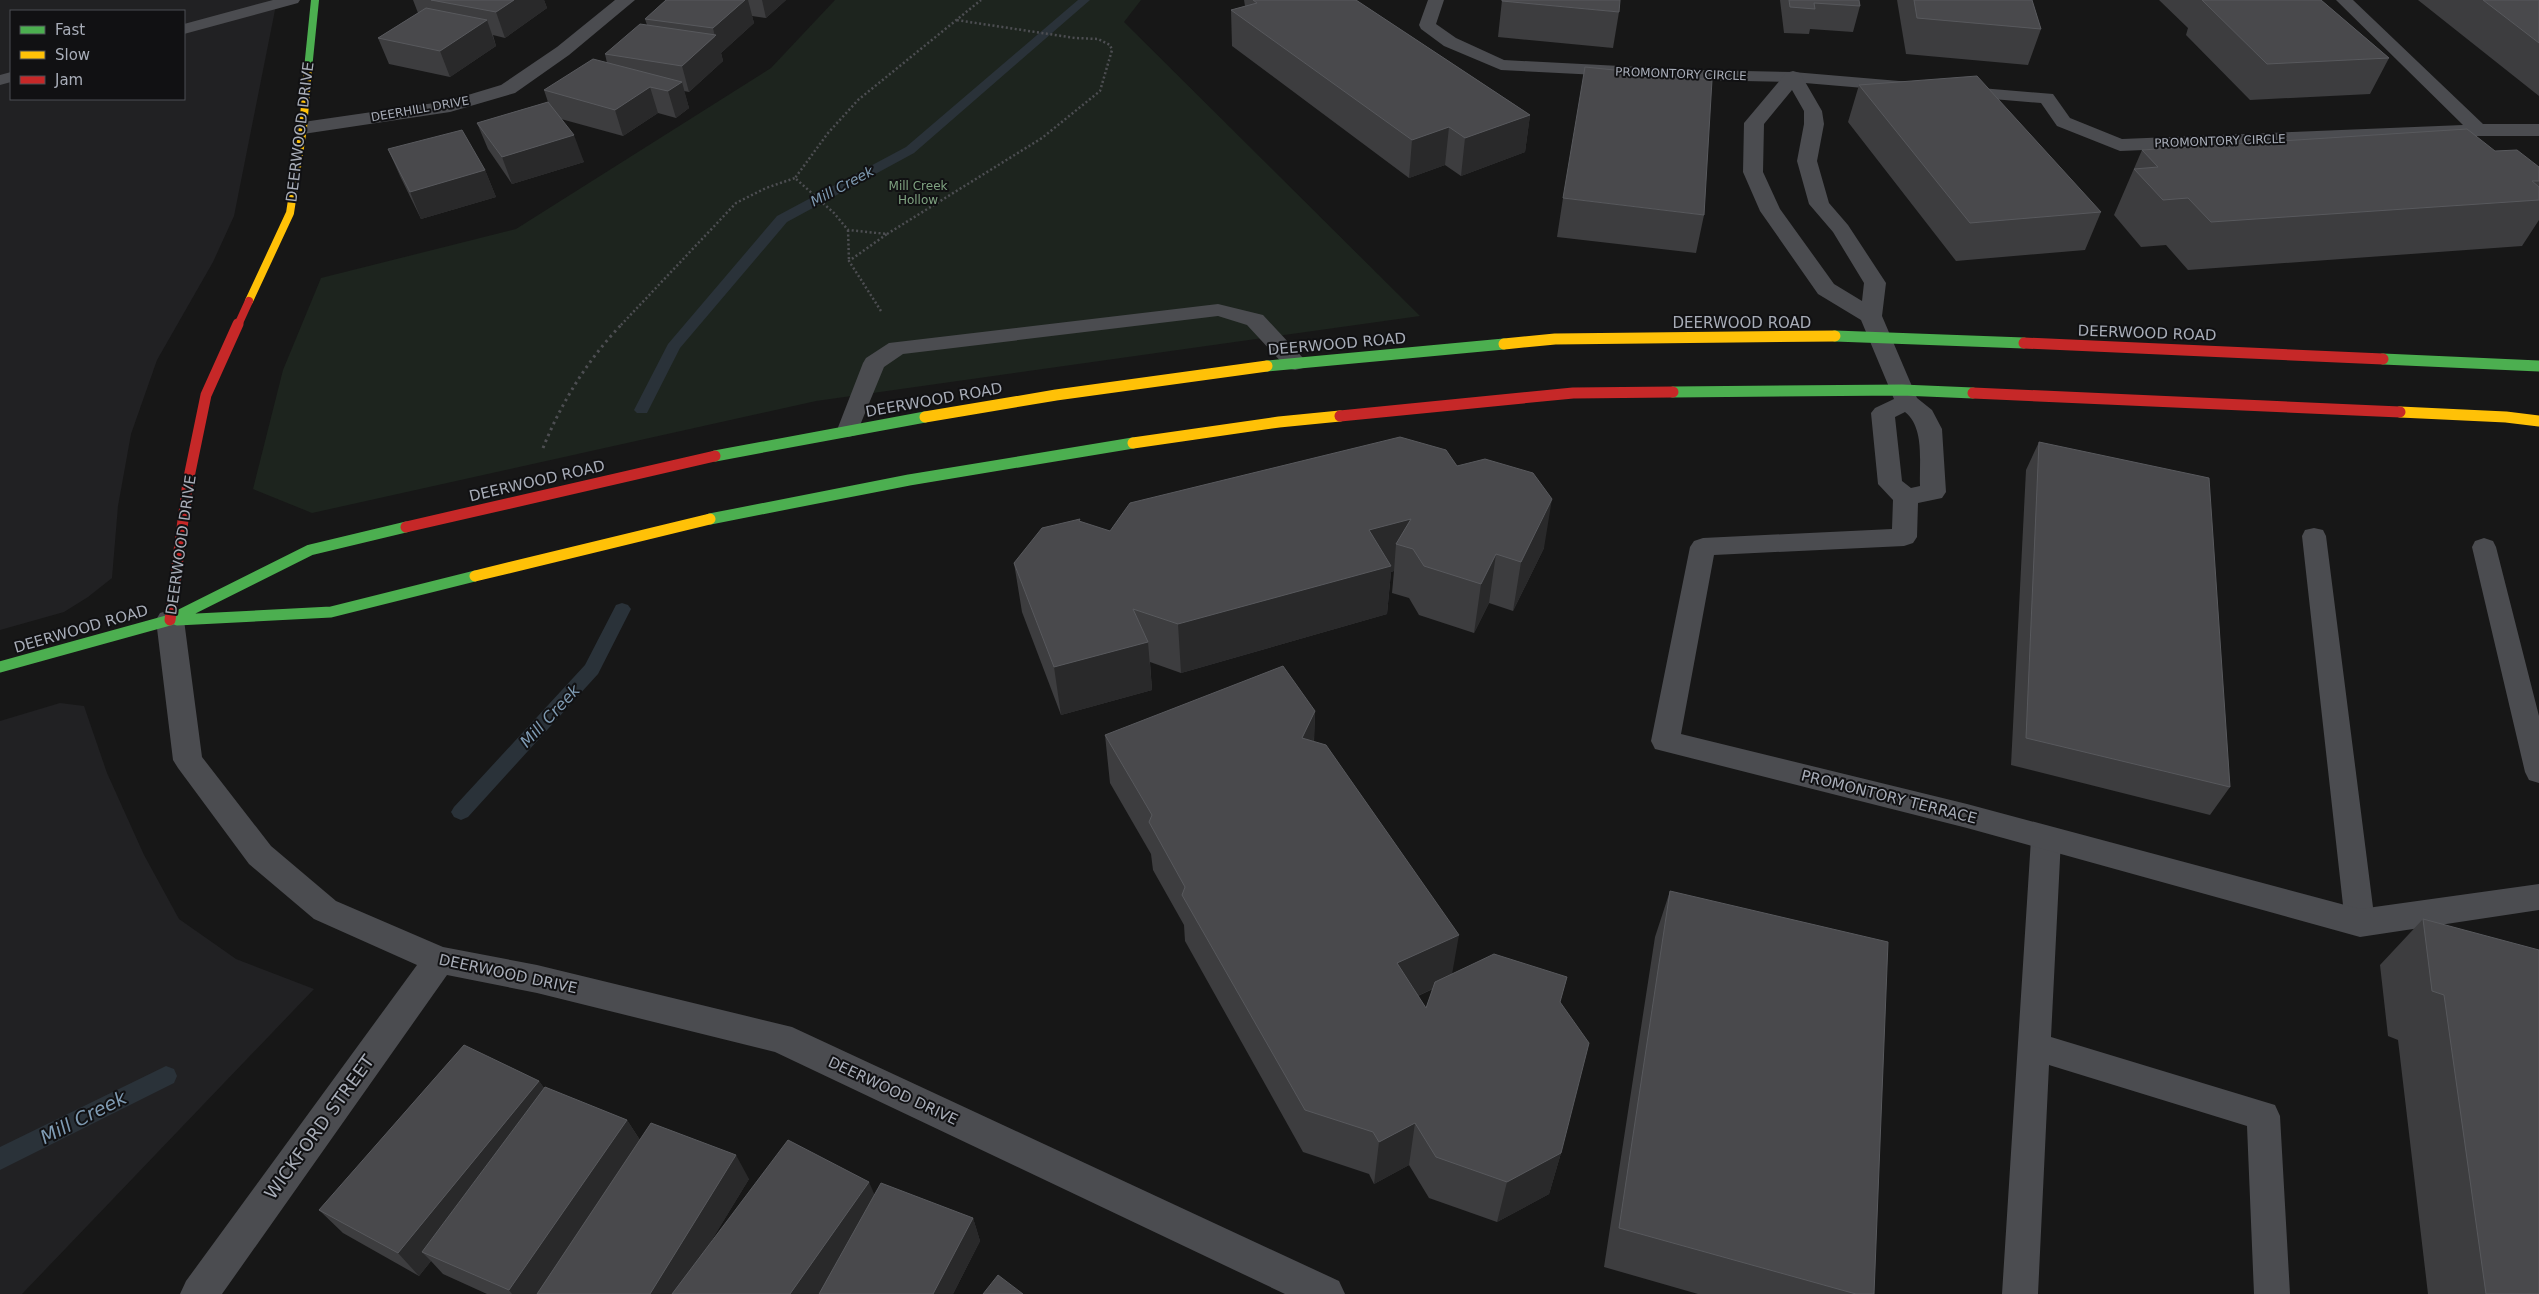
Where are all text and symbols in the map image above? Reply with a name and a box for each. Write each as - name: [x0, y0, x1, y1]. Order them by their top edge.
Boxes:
- legend: [10, 10, 185, 100]
- text: Fast: [55, 21, 85, 39]
- text: Slow: [55, 46, 90, 64]
- street label: DEERWOOD DRIVE: [282, 61, 318, 203]
- street label: PROMONTORY CIRCLE: [1615, 65, 1747, 83]
- text: Jam: [54, 71, 83, 89]
- street label: DEERHILL DRIVE: [370, 93, 470, 125]
- street label: PROMONTORY CIRCLE: [2154, 132, 2286, 150]
- water label: Mill Creek: [808, 162, 877, 209]
- park label: Mill Creek Hollow: [889, 179, 948, 207]
- street label: DEERWOOD ROAD: [1673, 314, 1811, 332]
- street label: DEERWOOD ROAD: [2077, 322, 2217, 344]
- street label: DEERWOOD ROAD: [1267, 329, 1407, 359]
- street label: DEERWOOD ROAD: [864, 379, 1004, 421]
- street label: DEERWOOD ROAD: [467, 457, 607, 505]
- street label: DEERWOOD DRIVE: [162, 474, 200, 616]
- street label: DEERWOOD ROAD: [12, 601, 150, 657]
- water label: Mill Creek: [516, 680, 584, 751]
- street label: PROMONTORY TERRACE: [1799, 766, 1979, 828]
- street label: DEERWOOD DRIVE: [437, 951, 579, 997]
- street label: WICKFORD STREET: [260, 1050, 379, 1203]
- street label: DEERWOOD DRIVE: [825, 1053, 961, 1129]
- water label: Mill Creek: [36, 1085, 131, 1148]

